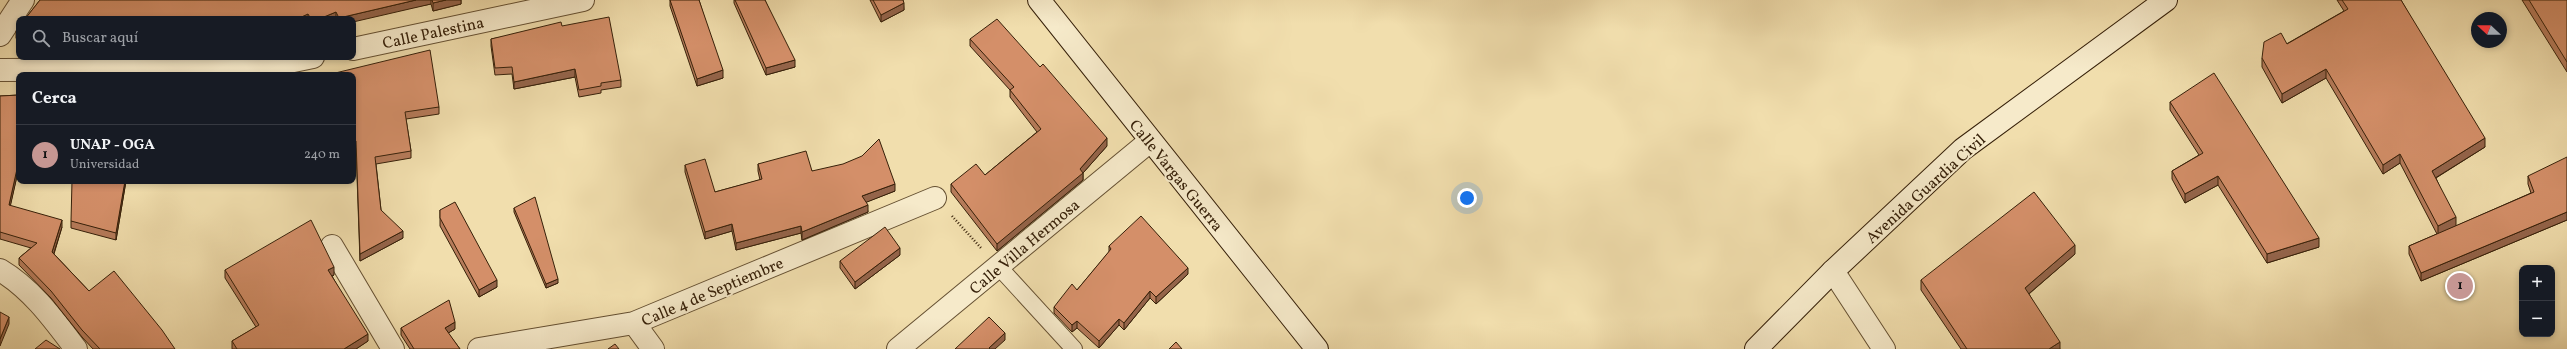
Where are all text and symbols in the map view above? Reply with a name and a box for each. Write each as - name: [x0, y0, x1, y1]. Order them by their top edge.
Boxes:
- street label: Calle Palestina: [381, 12, 486, 55]
- north arrow: [2471, 12, 2507, 48]
- search box: [16, 16, 356, 60]
- icon: search: [30, 27, 52, 49]
- text: Buscar aquí: [62, 28, 138, 49]
- text: Cerca: [32, 87, 77, 110]
- street label: Calle Vargas Guerra: [1123, 116, 1228, 237]
- street label: Avenida Guardia Civil: [1862, 129, 1991, 249]
- text: UNAP - OGA: [70, 135, 155, 156]
- text: 1: [42, 146, 48, 164]
- text: 240 m: [304, 146, 340, 164]
- text: Universidad: [70, 156, 139, 174]
- your location: [1457, 188, 1477, 208]
- street label: Calle Villa Hermosa: [965, 195, 1085, 300]
- street label: Calle 4 de Septiembre: [638, 253, 787, 333]
- map controls: [2519, 265, 2555, 337]
- button: +: [2519, 265, 2555, 301]
- pin: 1: [2447, 271, 2473, 301]
- button: −: [2519, 301, 2555, 337]

